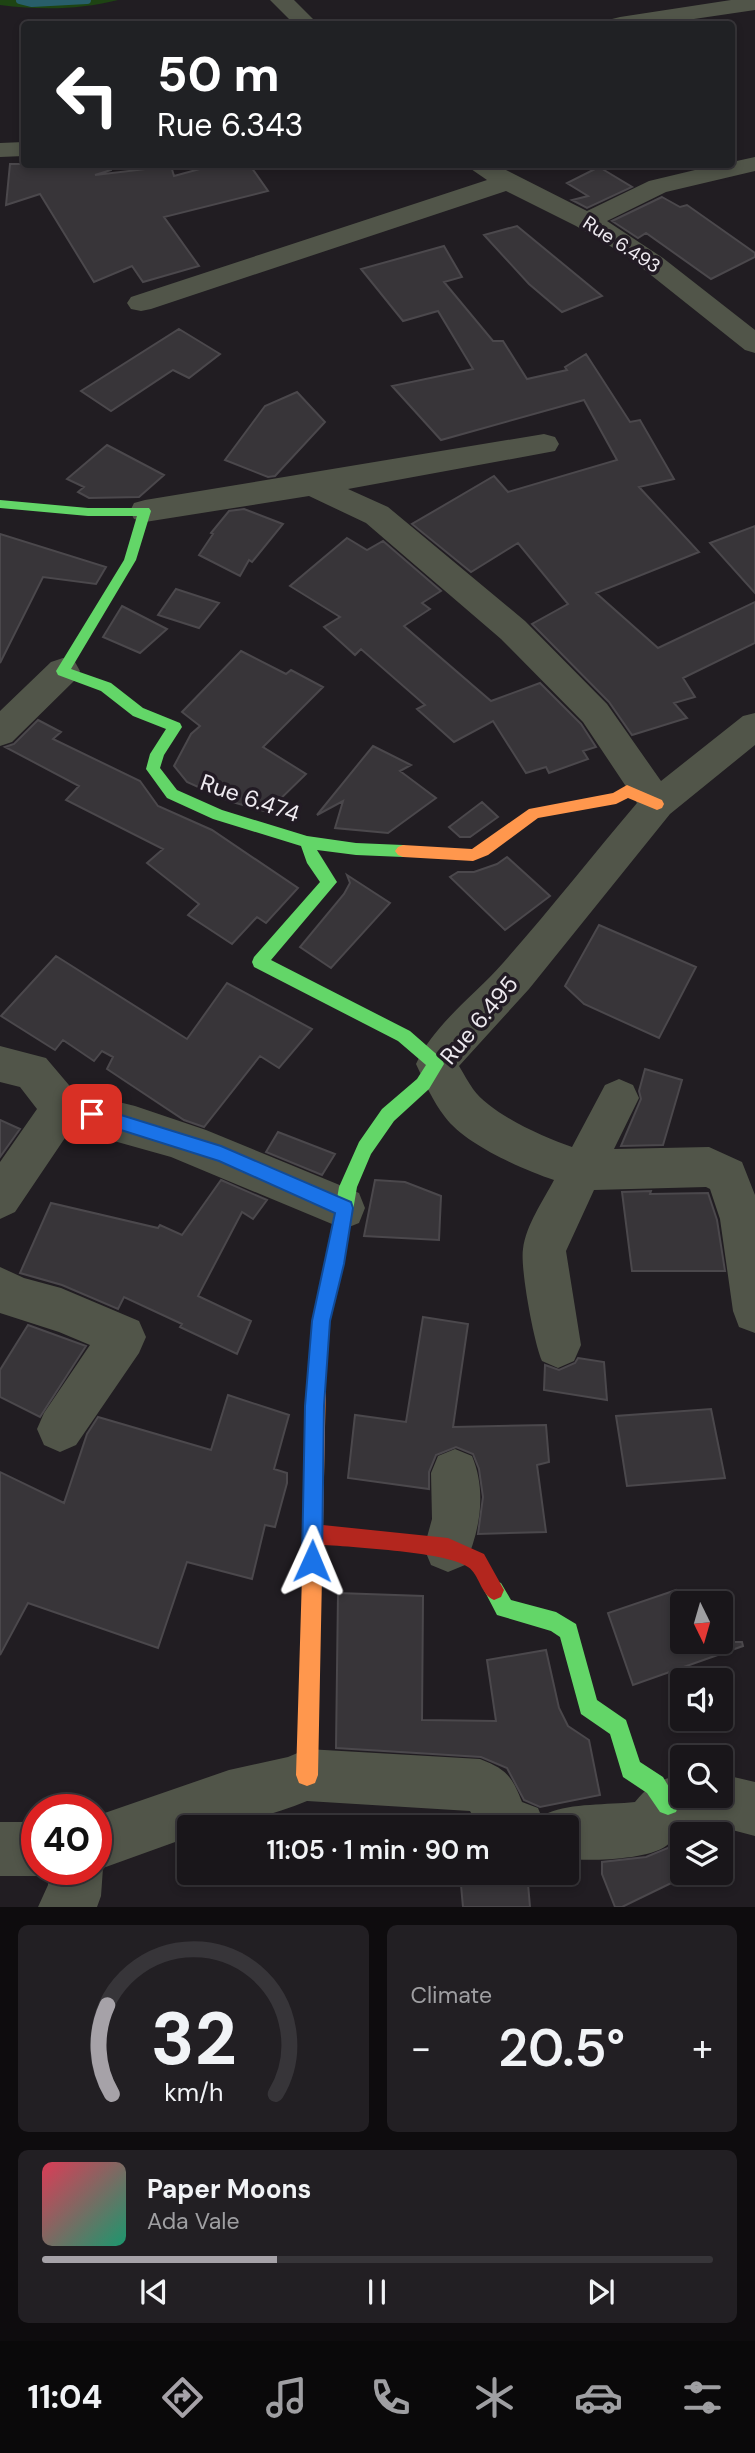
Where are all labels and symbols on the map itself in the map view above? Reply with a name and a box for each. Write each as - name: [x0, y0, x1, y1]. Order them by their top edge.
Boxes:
- street label: Rue 6.493: [578, 210, 665, 279]
- street label: Rue 6.474: [196, 767, 304, 829]
- street label: Rue 6.495: [433, 970, 525, 1070]
- pin: [62, 1084, 122, 1144]
- position arrow: [275, 1524, 349, 1598]
- north arrow: [670, 1591, 733, 1654]
- speed limit sign: 40: [21, 1794, 112, 1885]

